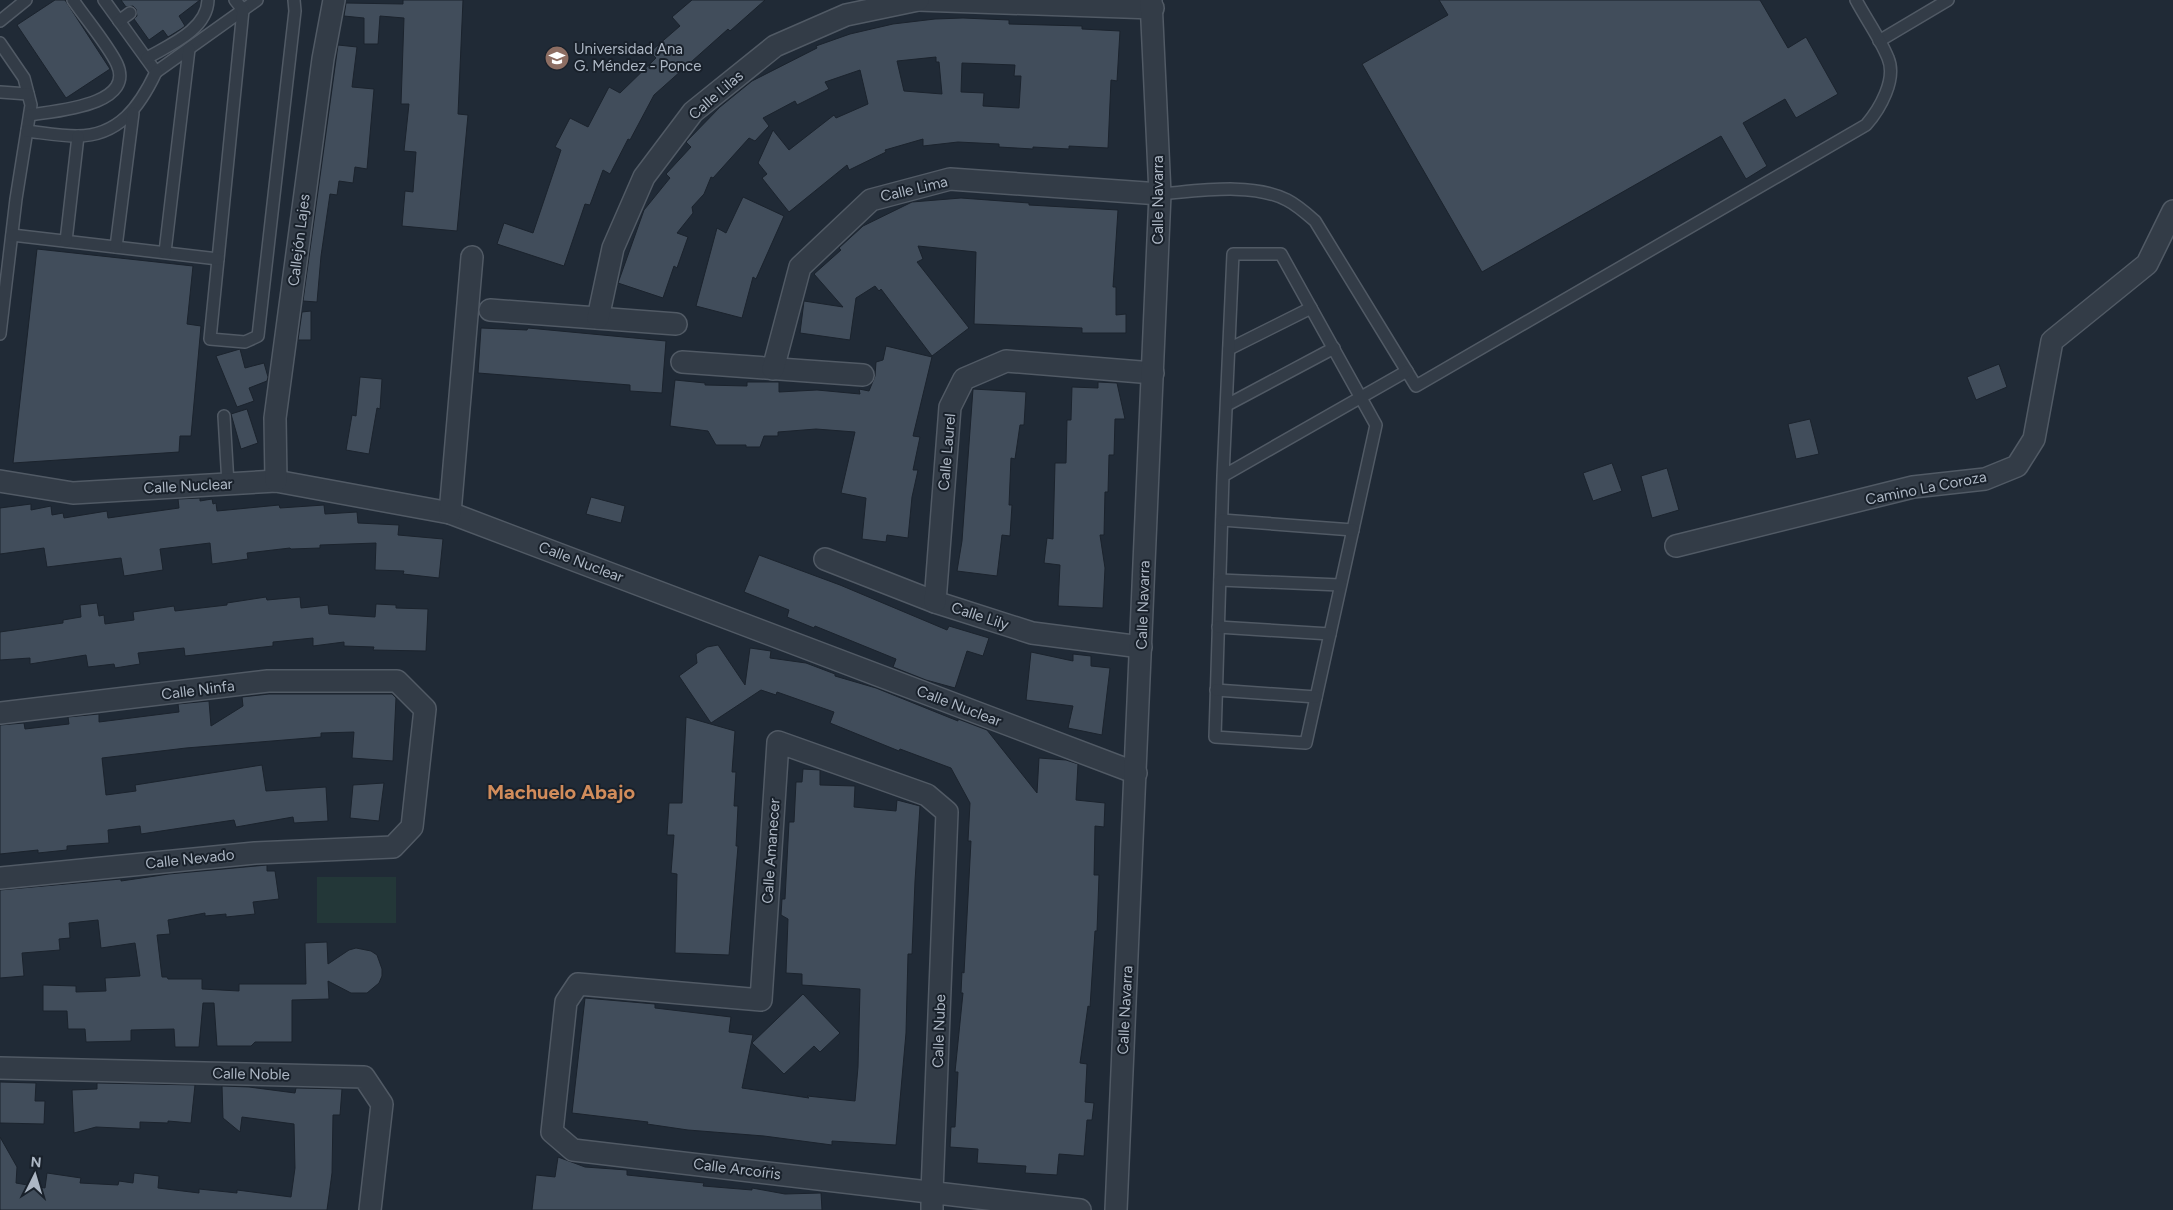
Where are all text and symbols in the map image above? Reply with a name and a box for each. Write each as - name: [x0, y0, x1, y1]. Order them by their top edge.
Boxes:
- place label: Universidad Ana G. Méndez - Ponce: [574, 40, 701, 75]
- school or university icon: Universidad Ana G. Méndez - Ponce: [544, 45, 570, 71]
- street label: Calle Lilas: [685, 66, 747, 124]
- street label: Calle Navarra: [1149, 155, 1167, 245]
- street label: Calle Lima: [879, 173, 949, 205]
- street label: Callejón Lajes: [284, 193, 314, 287]
- street label: Calle Laurel: [935, 413, 959, 491]
- street label: Camino La Coroza: [1864, 467, 1988, 509]
- street label: Calle Nuclear: [143, 475, 233, 497]
- street label: Calle Nuclear: [536, 538, 626, 586]
- street label: Calle Navarra: [1132, 560, 1154, 650]
- street label: Calle Lily: [949, 598, 1011, 634]
- street label: Calle Ninfa: [160, 677, 236, 703]
- street label: Calle Nuclear: [914, 682, 1004, 730]
- district label: Machuelo Abajo: [487, 780, 635, 804]
- street label: Calle Amanecer: [758, 798, 784, 904]
- street label: Calle Nevado: [145, 845, 236, 873]
- street label: Calle Navarra: [1114, 965, 1136, 1055]
- street label: Calle Nube: [929, 994, 949, 1068]
- street label: Calle Noble: [212, 1064, 290, 1084]
- north arrow: [10, 1150, 60, 1200]
- text: N: [30, 1154, 42, 1171]
- street label: Calle Arcoíris: [692, 1155, 782, 1183]

